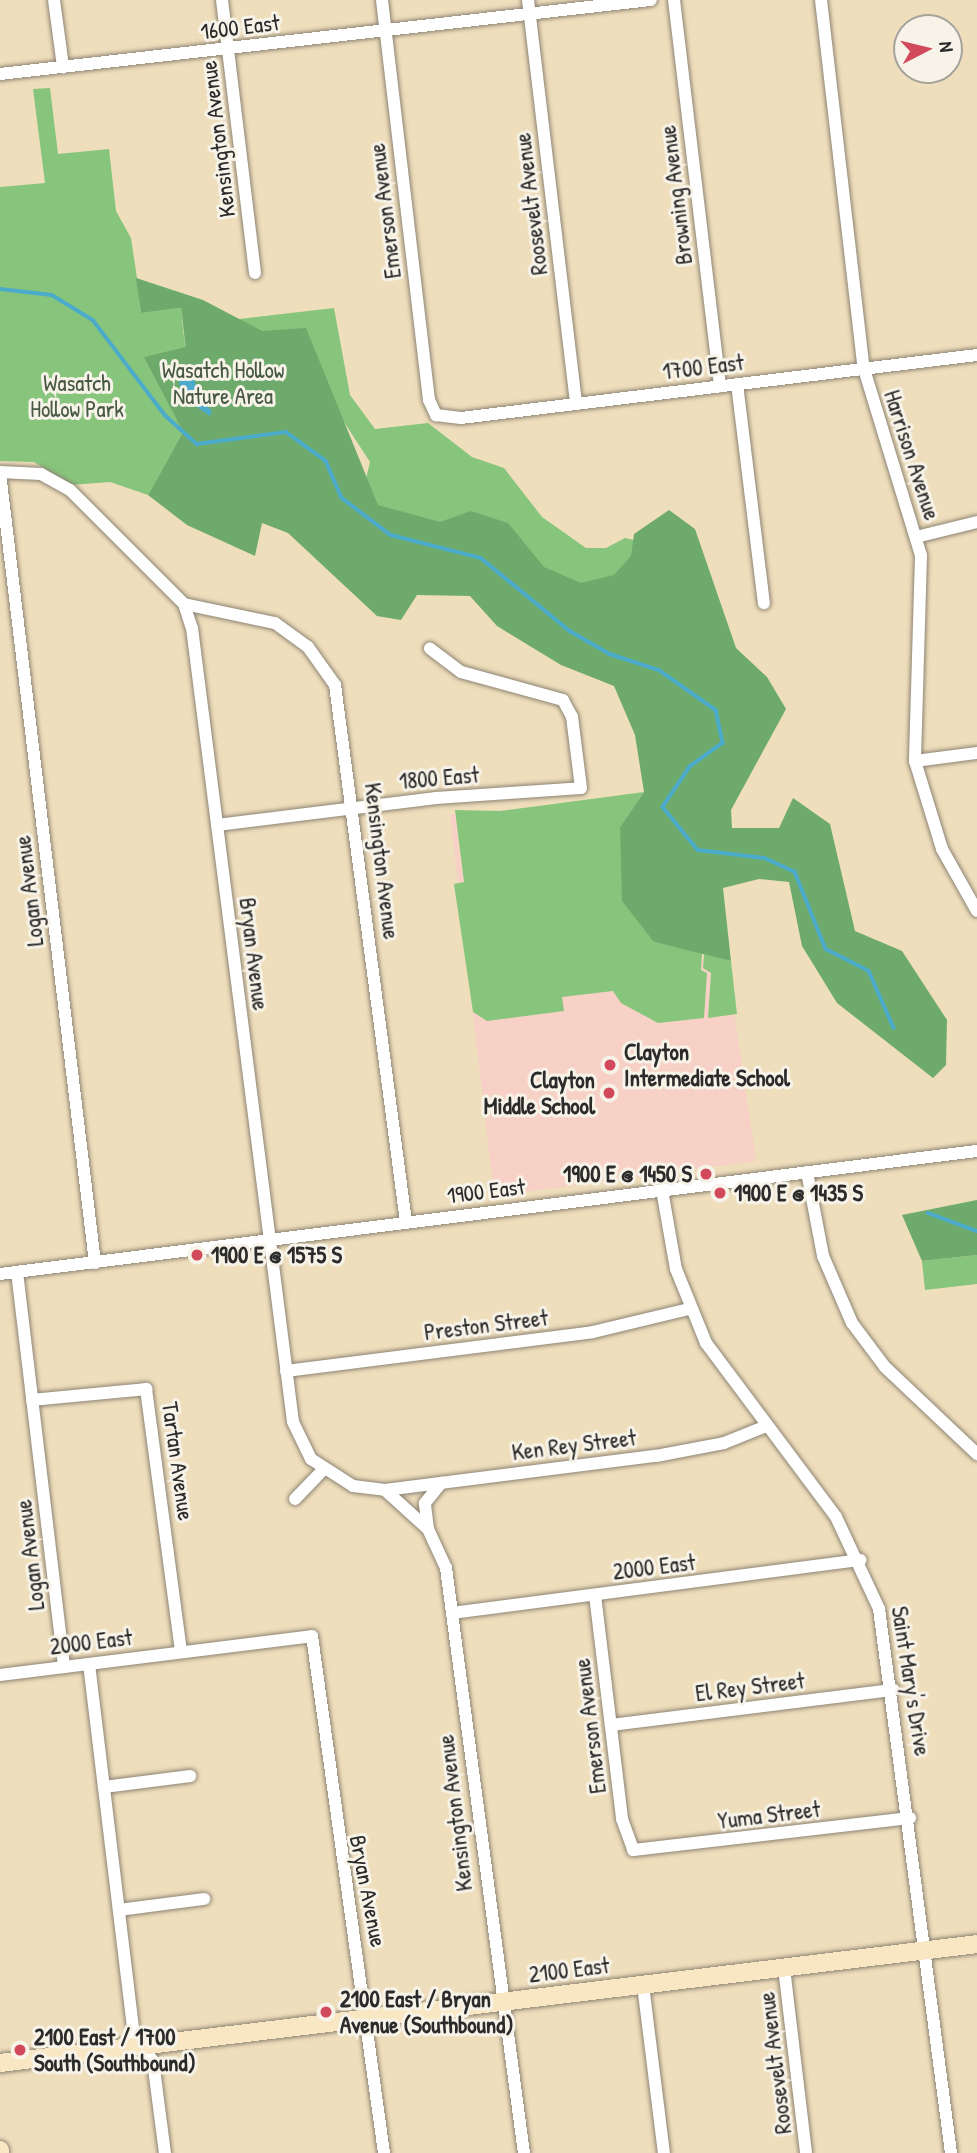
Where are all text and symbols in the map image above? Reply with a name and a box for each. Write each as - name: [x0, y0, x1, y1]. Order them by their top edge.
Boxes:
- street label: 1600 East: [199, 8, 281, 46]
- north arrow: [893, 14, 963, 84]
- text: N: [933, 40, 960, 53]
- street label: Kensington Avenue: [195, 59, 241, 219]
- street label: Browning Avenue: [654, 124, 698, 266]
- street label: Roosevelt Avenue: [509, 131, 553, 277]
- street label: Emerson Avenue: [363, 142, 407, 280]
- street label: 1700 East: [661, 348, 745, 386]
- park label: Wasatch Hollow Nature Area: [162, 356, 284, 410]
- park label: Wasatch Hollow Park: [30, 369, 124, 423]
- street label: Harrison Avenue: [878, 387, 946, 523]
- street label: 1800 East: [398, 761, 480, 795]
- street label: Kensington Avenue: [359, 781, 405, 941]
- street label: Logan Avenue: [9, 834, 49, 948]
- street label: Bryan Avenue: [233, 896, 275, 1012]
- place label: Clayton Intermediate School: [624, 1038, 790, 1092]
- marker: Clayton Intermediate School: [602, 1057, 618, 1073]
- place label: Clayton Middle School: [484, 1066, 595, 1120]
- marker: Clayton Middle School: [601, 1085, 617, 1101]
- place label: 1900 E @ 1450 S: [563, 1160, 692, 1188]
- marker: 1900 E @ 1450 S: [698, 1166, 714, 1182]
- street label: 1900 East: [445, 1173, 527, 1209]
- place label: 1900 E @ 1435 S: [734, 1179, 863, 1207]
- marker: 1900 E @ 1435 S: [712, 1185, 728, 1201]
- place label: 1900 E @ 1575 S: [211, 1241, 342, 1269]
- marker: 1900 E @ 1575 S: [189, 1247, 205, 1263]
- street label: Preston Street: [423, 1304, 549, 1346]
- street label: Tartan Avenue: [156, 1400, 200, 1522]
- street label: Ken Rey Street: [510, 1424, 638, 1466]
- street label: Logan Avenue: [10, 1498, 50, 1612]
- street label: 2000 East: [611, 1548, 697, 1586]
- street label: Saint Mary's Drive: [886, 1604, 936, 1758]
- street label: 2000 East: [48, 1623, 134, 1661]
- street label: Emerson Avenue: [568, 1657, 612, 1795]
- street label: El Rey Street: [694, 1667, 806, 1707]
- street label: Kensington Avenue: [432, 1733, 478, 1893]
- street label: Yuma Street: [716, 1795, 822, 1835]
- street label: Bryan Avenue: [344, 1833, 392, 1949]
- street label: 2100 East: [527, 1951, 611, 1989]
- place label: 2100 East / Bryan Avenue (Southbound): [340, 1985, 514, 2039]
- street label: Roosevelt Avenue: [753, 1990, 797, 2136]
- marker: 2100 East / Bryan Avenue (Southbound): [318, 2004, 334, 2020]
- place label: 2100 East / 1700 South (Southbound): [34, 2023, 196, 2077]
- marker: 2100 East / 1700 South (Southbound): [12, 2042, 28, 2058]

